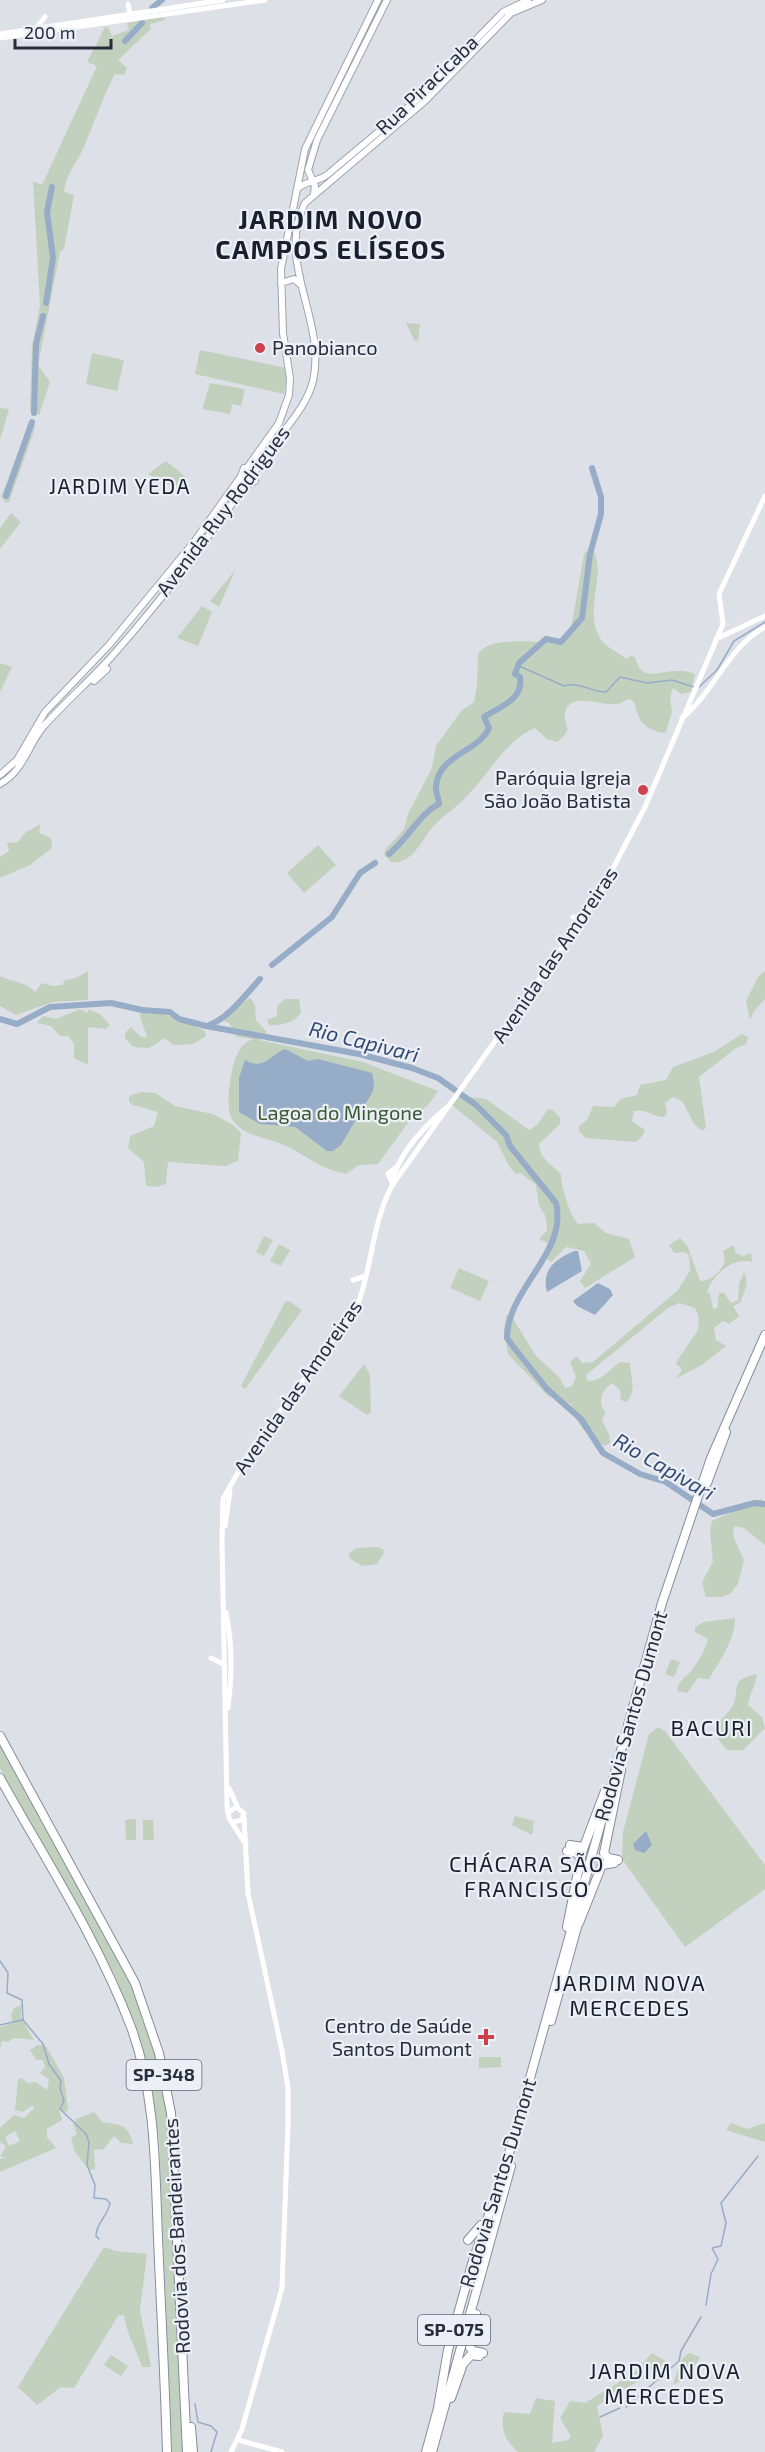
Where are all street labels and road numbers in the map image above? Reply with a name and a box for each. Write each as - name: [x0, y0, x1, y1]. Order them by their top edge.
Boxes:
- street label: Rua Piracicaba: [370, 30, 482, 139]
- street label: Avenida Ruy Rodrigues: [150, 421, 294, 600]
- street label: Avenida das Amoreiras: [486, 862, 622, 1047]
- street label: Avenida das Amoreiras: [228, 1295, 366, 1478]
- street label: Rodovia Santos Dumont: [589, 1607, 672, 1824]
- road number: SP-348: [126, 2060, 201, 2090]
- street label: Rodovia Santos Dumont: [454, 2075, 540, 2290]
- street label: Rodovia dos Bandeirantes: [158, 2118, 194, 2355]
- road number: SP-075: [418, 2315, 490, 2345]

